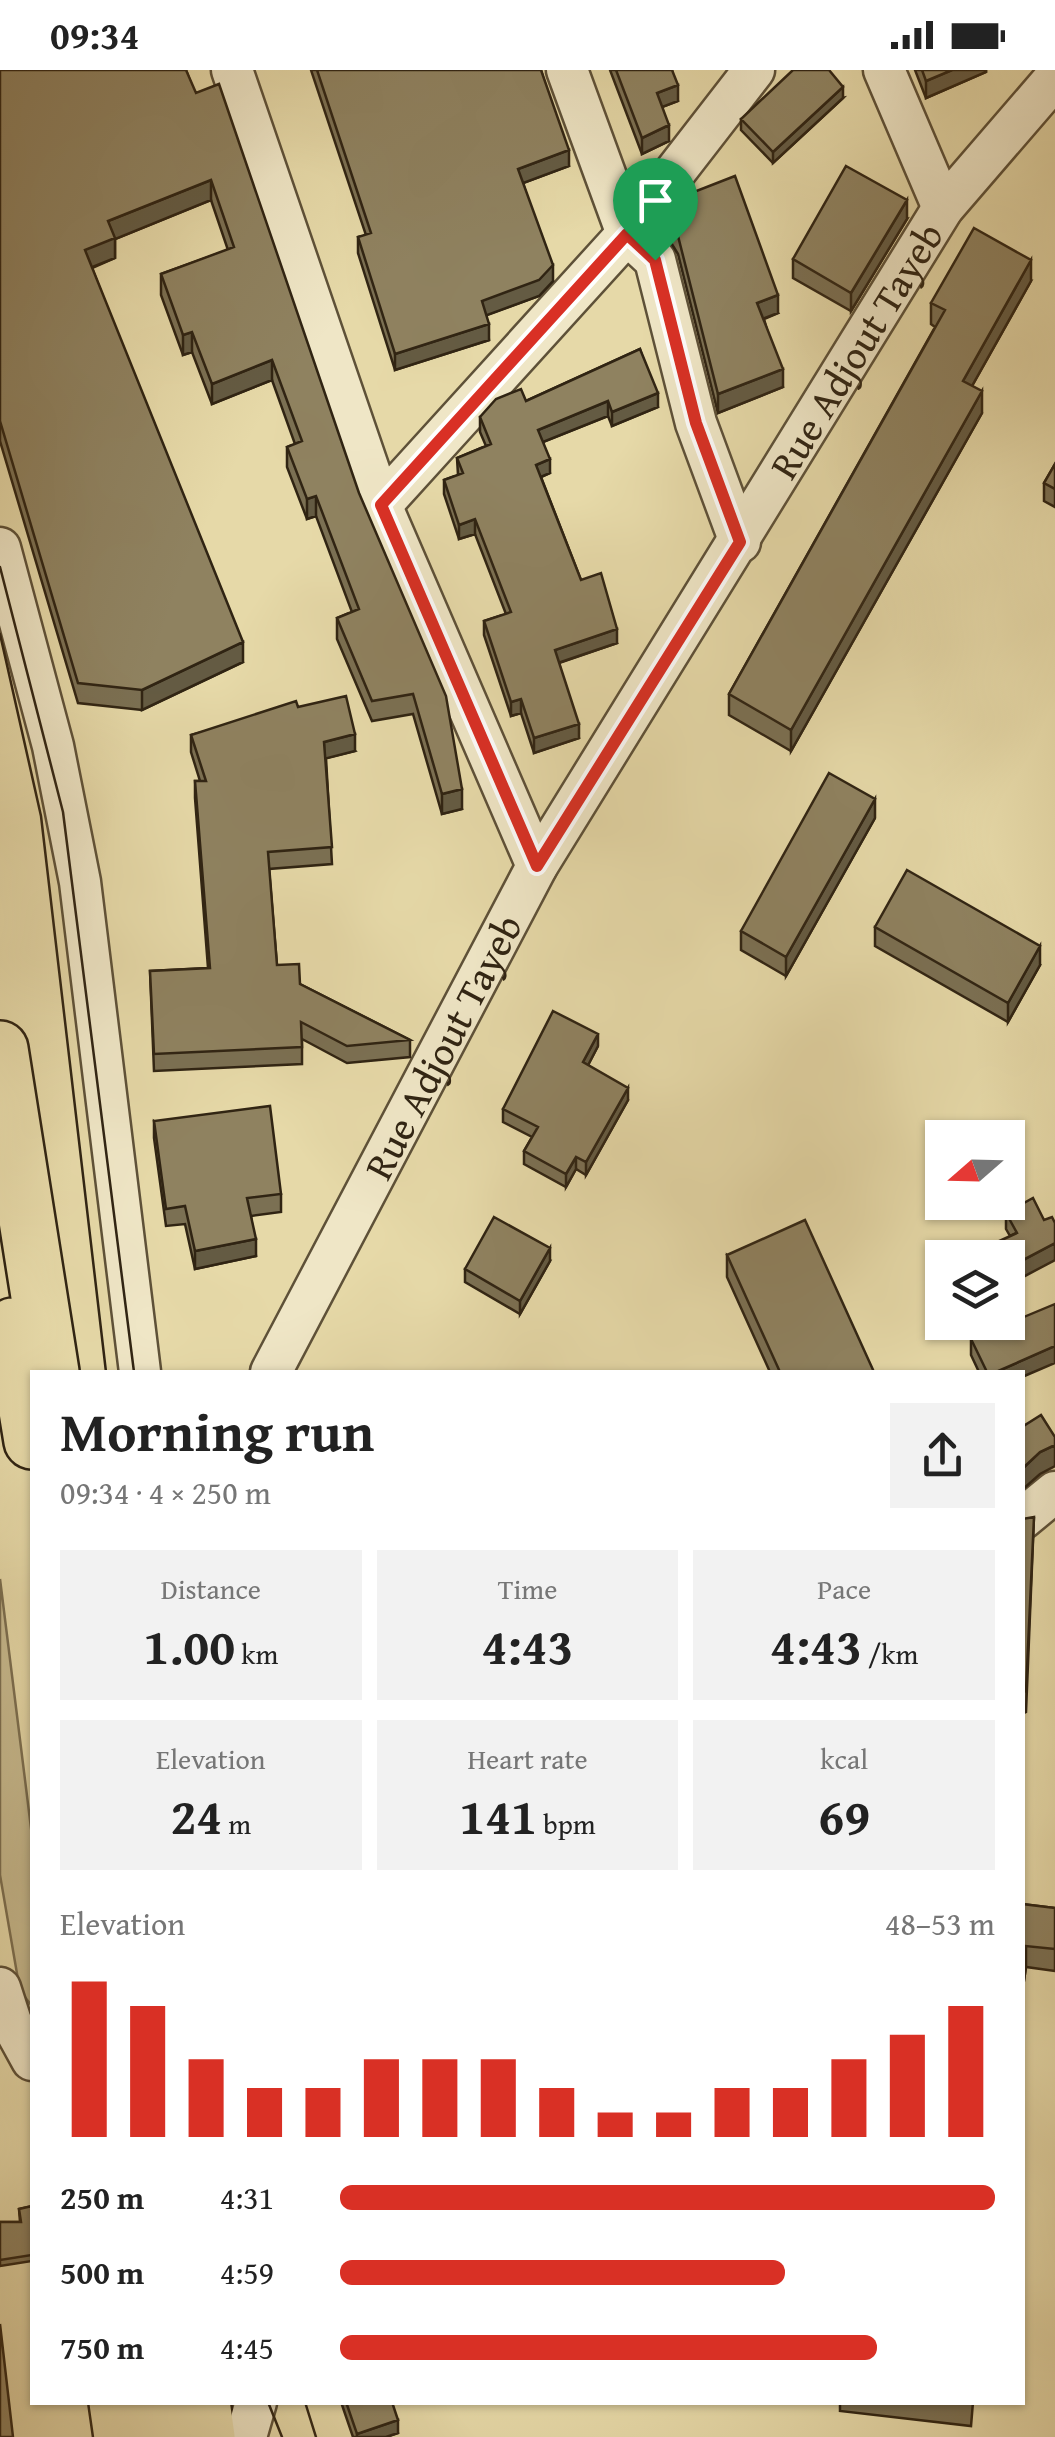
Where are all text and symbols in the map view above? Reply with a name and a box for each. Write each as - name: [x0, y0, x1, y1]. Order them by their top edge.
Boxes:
- text: 09:34: [50, 7, 140, 63]
- pin: [613, 158, 698, 261]
- icon: arrive: [628, 173, 683, 228]
- street label: Rue Adjout Tayeb: [754, 210, 957, 490]
- street label: Rue Adjout Tayeb: [348, 903, 536, 1189]
- north arrow: [925, 1120, 1025, 1220]
- map controls: [925, 1120, 1025, 1340]
- button: layers: [925, 1240, 1025, 1340]
- text: Morning run: [60, 1391, 374, 1471]
- button: share: [890, 1403, 995, 1508]
- text: 09:34 · 4 × 250 m: [60, 1469, 271, 1516]
- text: Distance: [161, 1568, 261, 1609]
- text: Time: [498, 1568, 557, 1609]
- text: Pace: [817, 1568, 871, 1609]
- text: 1.00: [143, 1609, 235, 1682]
- text: 4:43: [482, 1609, 573, 1682]
- text: 4:43: [770, 1609, 862, 1682]
- text: km: [235, 1633, 278, 1674]
- text: /km: [862, 1633, 918, 1674]
- text: Elevation: [156, 1738, 266, 1779]
- text: Heart rate: [467, 1738, 588, 1779]
- text: kcal: [820, 1738, 868, 1779]
- text: 24: [170, 1779, 222, 1852]
- text: 141: [459, 1779, 537, 1852]
- text: 69: [818, 1779, 870, 1852]
- text: m: [222, 1803, 251, 1844]
- text: bpm: [537, 1803, 596, 1844]
- text: Elevation: [60, 1900, 185, 1947]
- text: 48–53 m: [885, 1900, 995, 1947]
- text: 250 m: [60, 2174, 144, 2221]
- text: 4:31: [220, 2174, 274, 2221]
- text: 500 m: [60, 2249, 144, 2296]
- text: 4:59: [220, 2249, 274, 2296]
- text: 750 m: [60, 2324, 144, 2371]
- text: 4:45: [220, 2324, 274, 2371]

